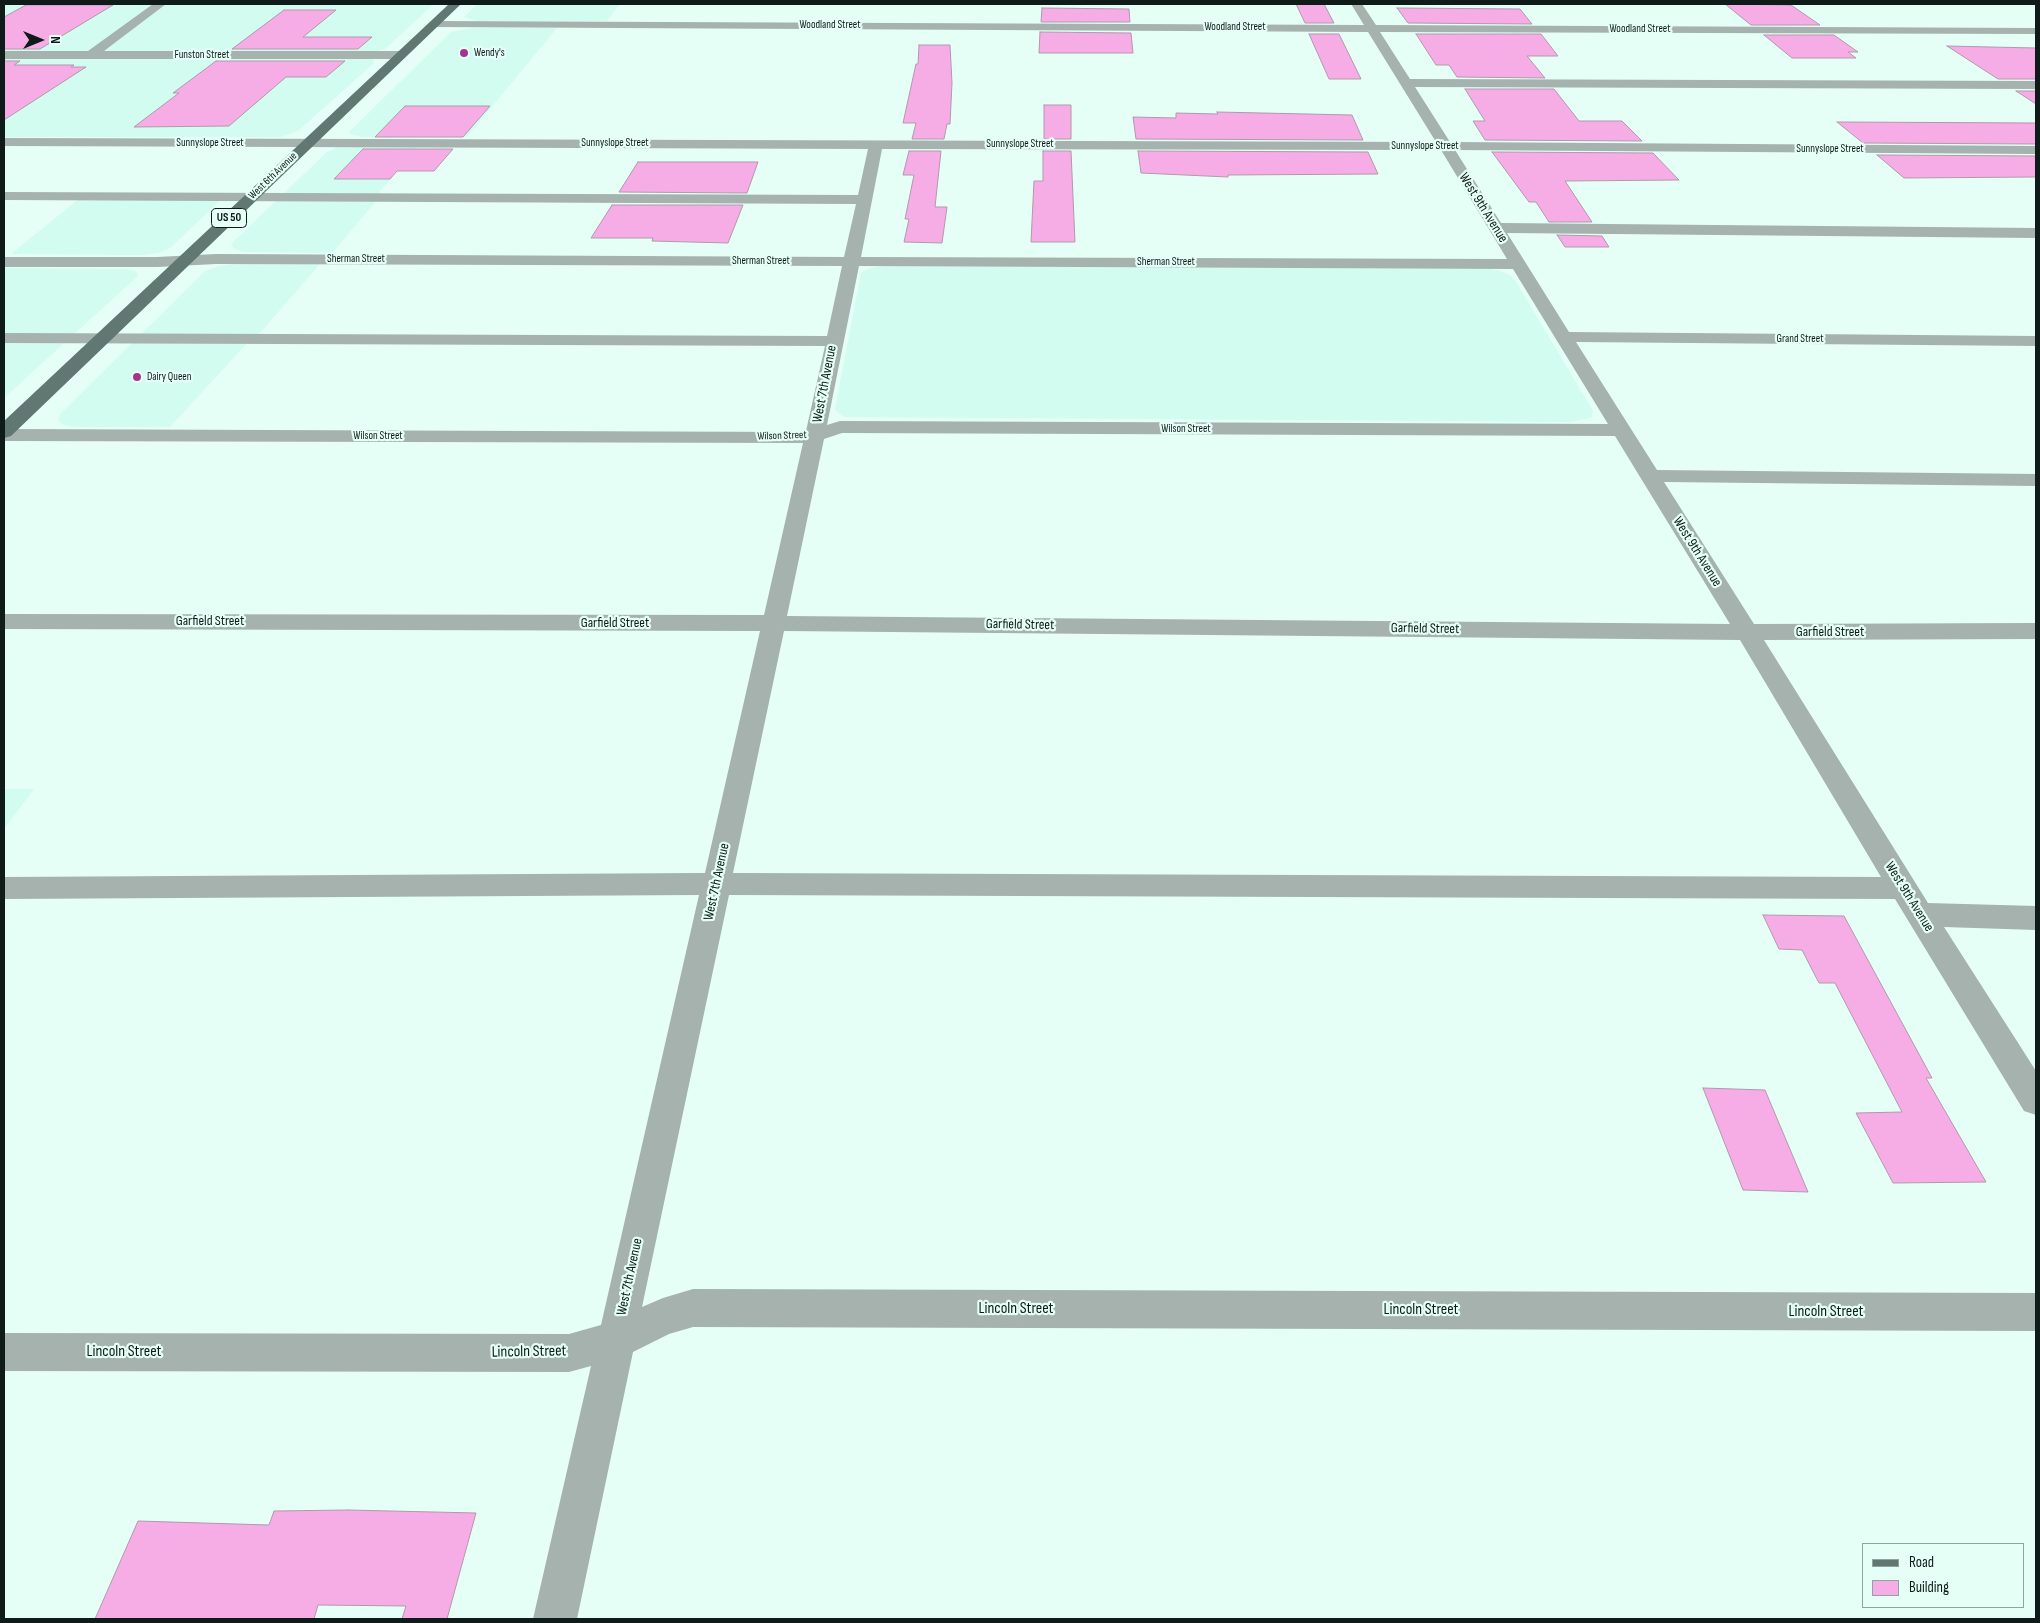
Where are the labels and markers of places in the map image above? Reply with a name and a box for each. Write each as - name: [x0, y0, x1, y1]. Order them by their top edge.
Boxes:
- place label: Wendy's: [474, 46, 505, 60]
- marker: Wendy's: [458, 47, 470, 59]
- place label: Dairy Queen: [147, 370, 191, 384]
- marker: Dairy Queen: [131, 371, 143, 383]

